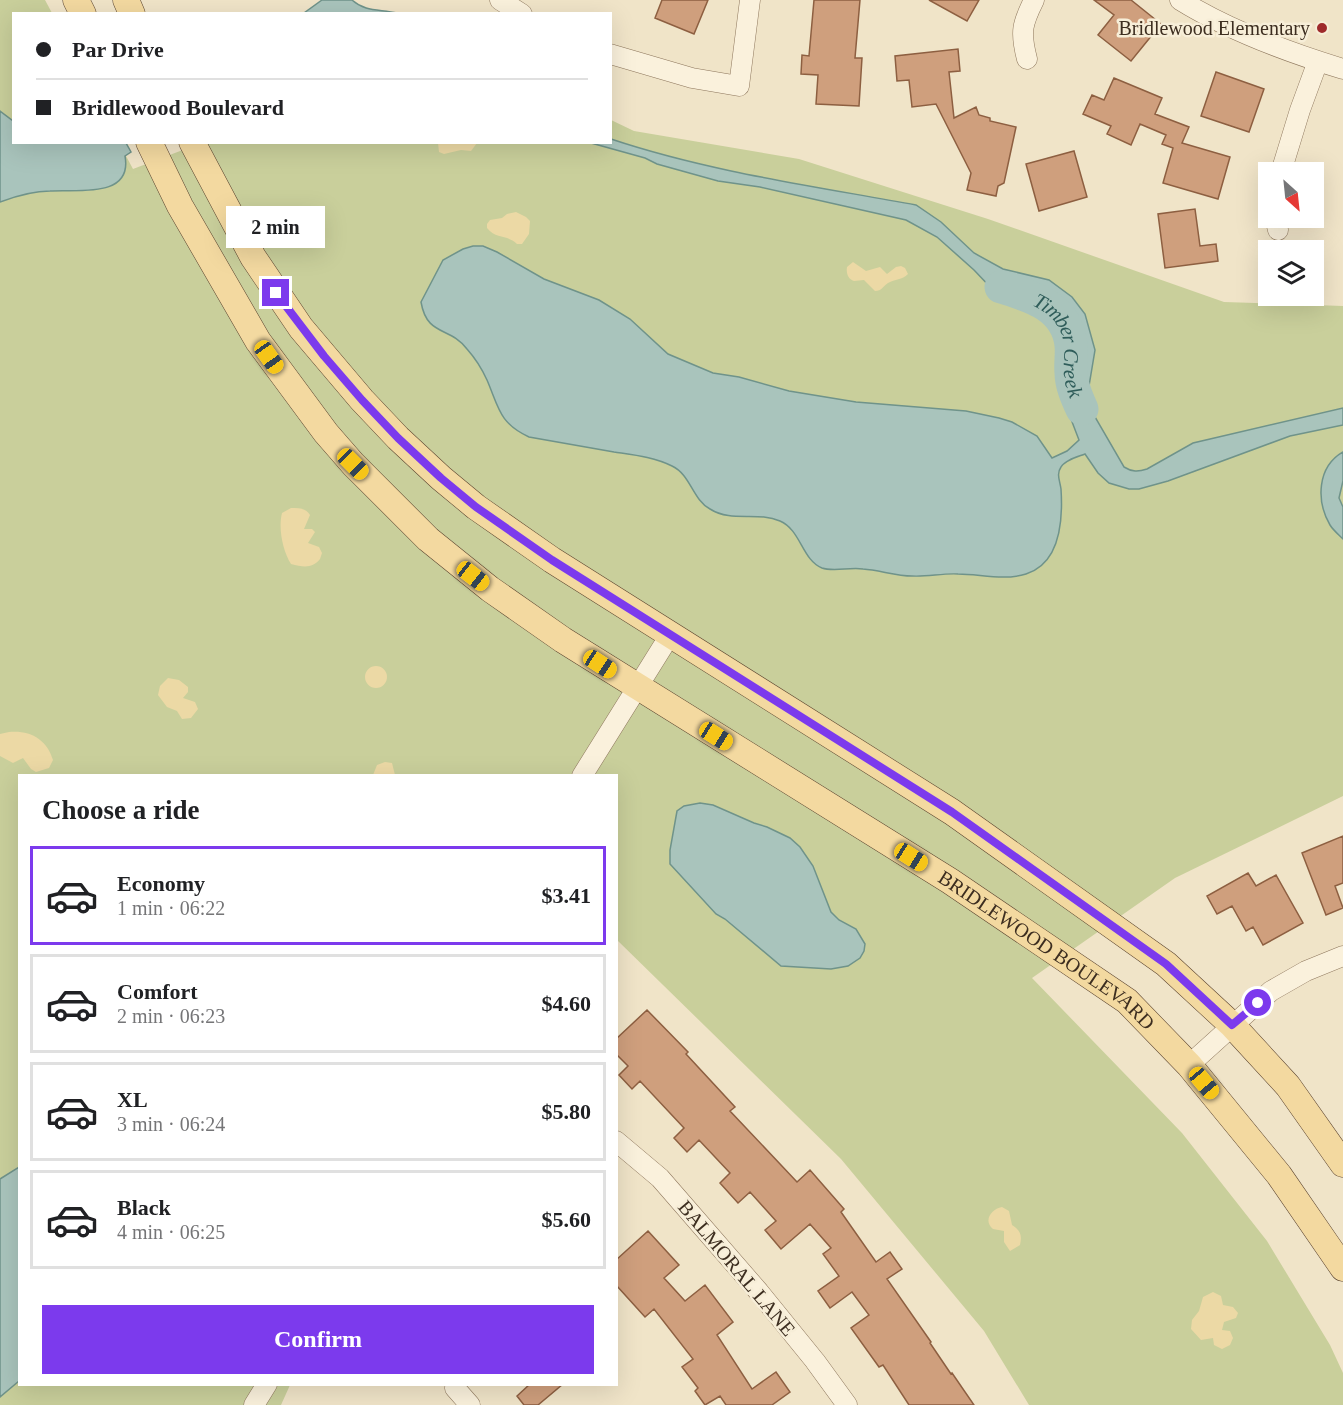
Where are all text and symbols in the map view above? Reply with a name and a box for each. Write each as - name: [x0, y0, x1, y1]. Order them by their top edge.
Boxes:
- place label: Bridlewood Elementary: [1118, 17, 1310, 40]
- marker: Bridlewood Elementary: [1315, 21, 1329, 35]
- text: Par Drive: [72, 37, 164, 62]
- text: Bridlewood Boulevard: [72, 95, 284, 120]
- north arrow: [1258, 162, 1324, 228]
- map controls: [1258, 162, 1324, 306]
- callout: 2 min: [226, 206, 326, 248]
- text: 2 min: [251, 216, 300, 238]
- button: layers: [1258, 240, 1324, 306]
- route end: [262, 279, 289, 306]
- water label: Timber Creek: [1029, 288, 1088, 402]
- car: [251, 337, 287, 377]
- car: [334, 445, 372, 483]
- car: [453, 558, 493, 594]
- car: [580, 647, 620, 681]
- car: [696, 719, 736, 753]
- text: Choose a ride: [42, 795, 200, 825]
- car: [891, 840, 931, 874]
- street label: BRIDLEWOOD BOULEVARD: [935, 866, 1159, 1034]
- icon: car: [45, 869, 99, 923]
- text: Economy: [117, 871, 205, 896]
- text: $3.41: [542, 883, 591, 908]
- text: 1 min · 06:22: [117, 897, 225, 919]
- icon: car: [45, 977, 99, 1031]
- text: Comfort: [117, 979, 198, 1004]
- route start: [1244, 989, 1271, 1016]
- text: $4.60: [542, 991, 591, 1016]
- text: 2 min · 06:23: [117, 1005, 225, 1027]
- car: [1186, 1063, 1222, 1103]
- icon: car: [45, 1085, 99, 1139]
- text: XL: [117, 1087, 148, 1112]
- text: $5.80: [542, 1099, 591, 1124]
- text: 3 min · 06:24: [117, 1113, 225, 1135]
- icon: car: [45, 1193, 99, 1247]
- text: Black: [117, 1195, 171, 1220]
- street label: BALMORAL LANE: [674, 1196, 800, 1340]
- text: $5.60: [542, 1207, 591, 1232]
- text: 4 min · 06:25: [117, 1221, 225, 1243]
- button: Confirm: [42, 1305, 594, 1374]

